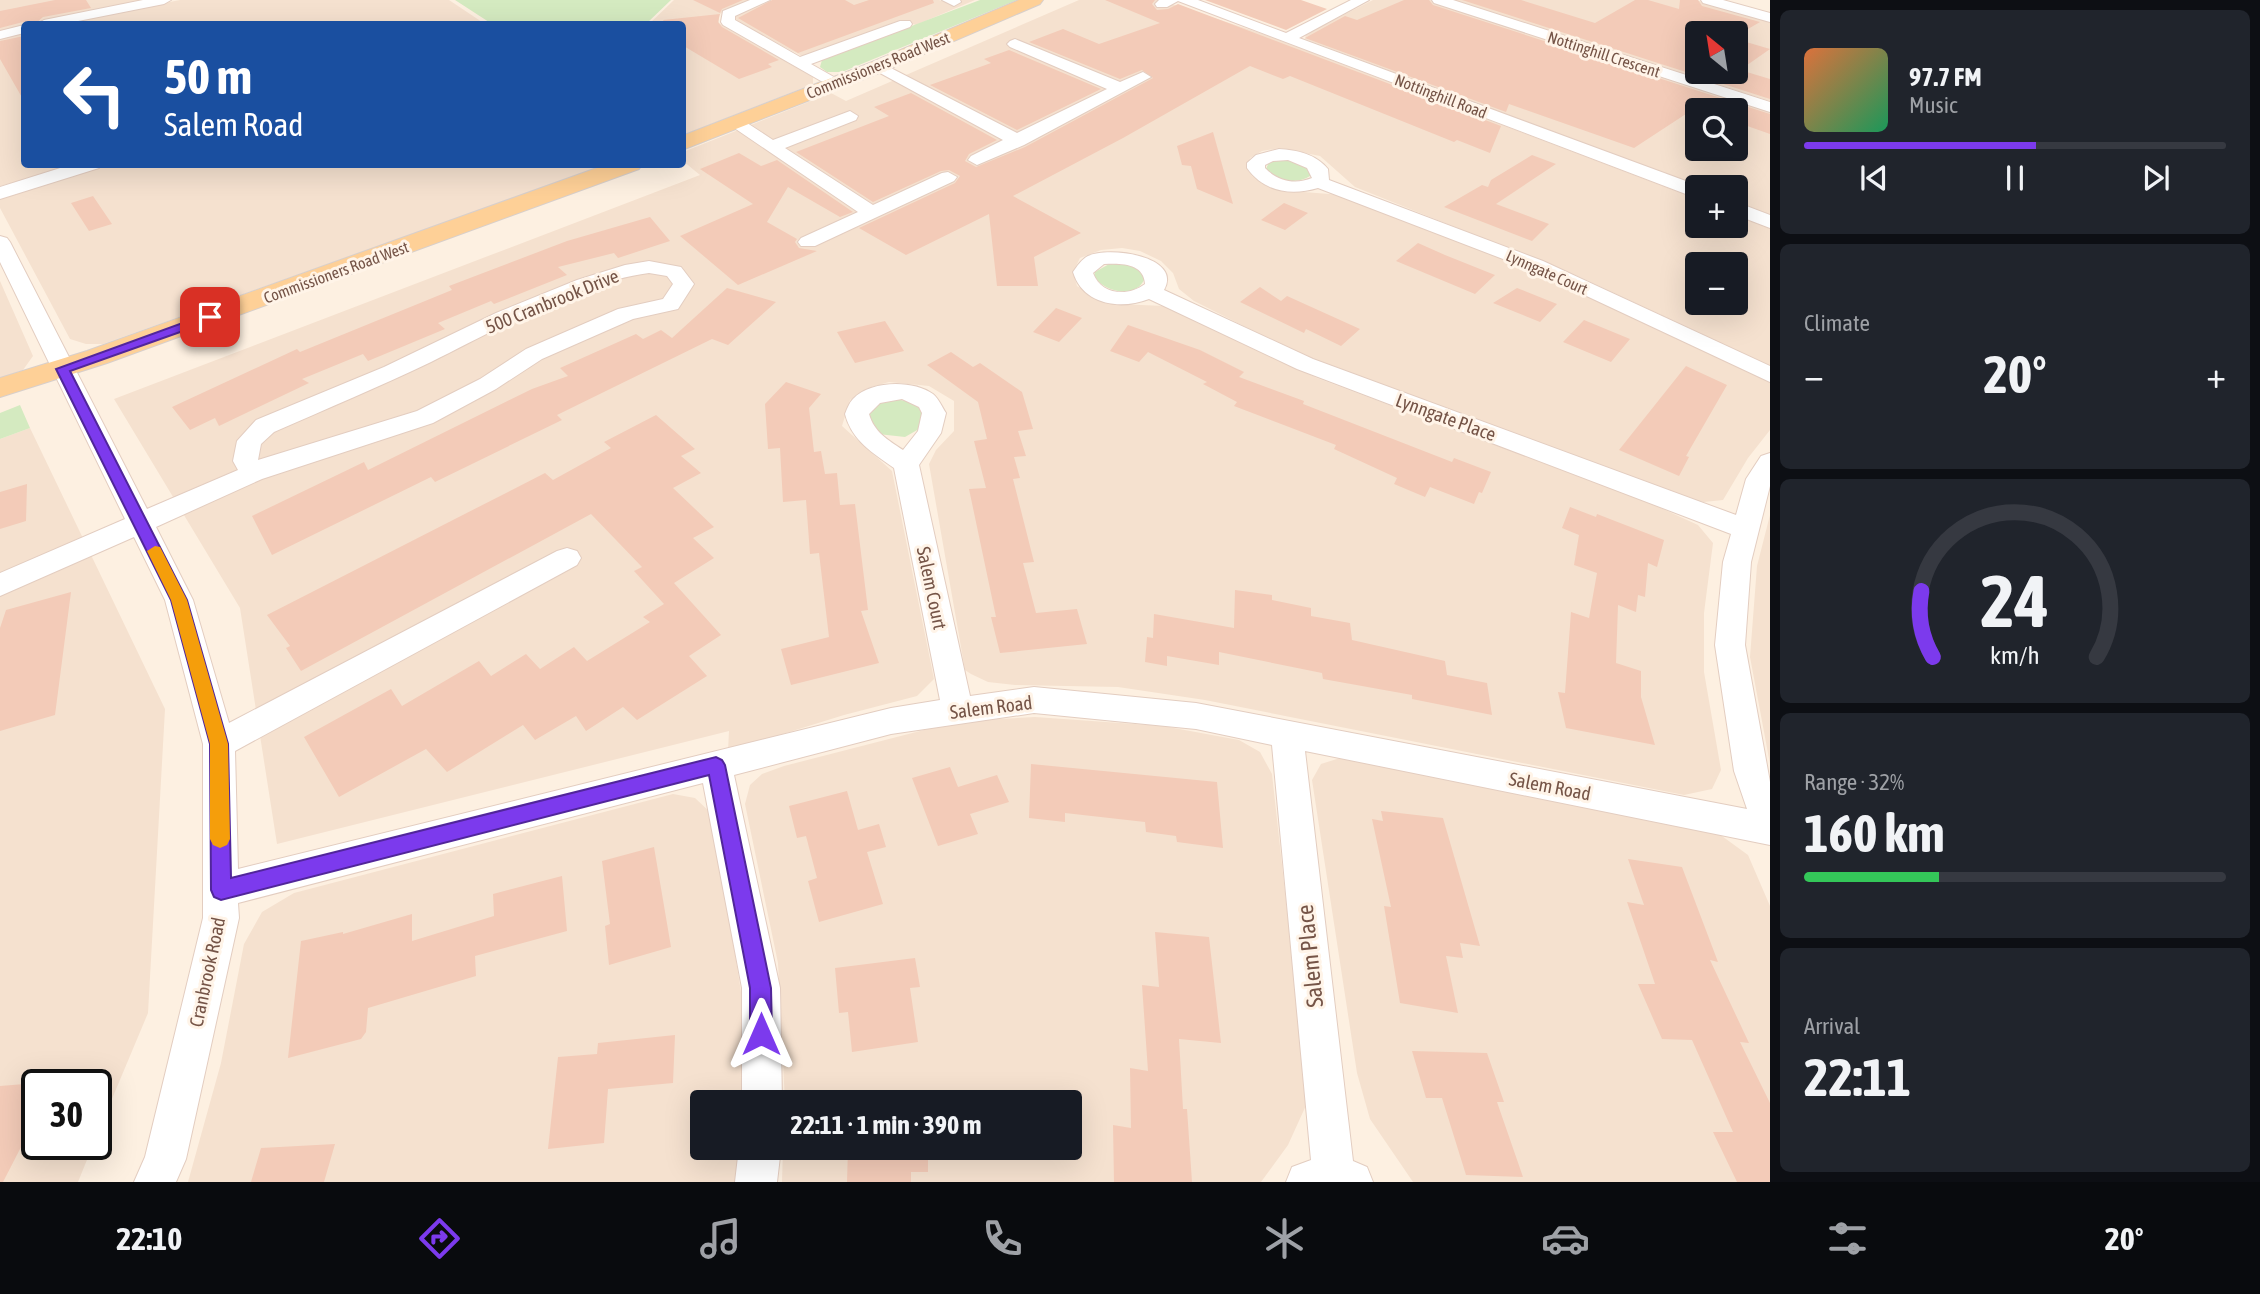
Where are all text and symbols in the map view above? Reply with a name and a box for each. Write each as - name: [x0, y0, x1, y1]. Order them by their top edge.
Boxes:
- north arrow: [1685, 21, 1748, 84]
- map controls: [1685, 21, 1748, 315]
- street label: Nottinghill Crescent: [1545, 27, 1663, 82]
- street label: Commissioners Road West: [804, 28, 953, 102]
- text: 50 m: [164, 48, 252, 104]
- icon: left: [49, 49, 140, 140]
- text: 97.7 FM: [1909, 62, 1982, 92]
- street label: Nottinghill Road: [1392, 70, 1490, 123]
- text: Music: [1909, 92, 1957, 118]
- button: search: [1685, 98, 1748, 161]
- text: Salem Road: [164, 106, 304, 143]
- icon: previous: [1855, 159, 1893, 197]
- icon: pause: [1996, 159, 2034, 197]
- icon: next: [2137, 159, 2175, 197]
- button: +: [1685, 175, 1748, 238]
- street label: Commissioners Road West: [261, 237, 411, 307]
- street label: Lynngate Court: [1503, 246, 1591, 299]
- button: −: [1685, 252, 1748, 315]
- street label: 500 Cranbrook Drive: [482, 264, 622, 338]
- pin: [180, 287, 240, 347]
- icon: arrive: [191, 298, 229, 336]
- text: Climate: [1804, 310, 1870, 336]
- text: 20°: [1983, 344, 2047, 404]
- text: −: [1804, 353, 1824, 396]
- text: +: [2206, 353, 2226, 396]
- street label: Lynngate Place: [1393, 389, 1499, 445]
- street label: Salem Court: [912, 545, 952, 631]
- text: 24: [1981, 559, 2049, 642]
- text: km/h: [1990, 641, 2040, 669]
- street label: Salem Road: [949, 691, 1033, 723]
- street label: Salem Road: [1507, 767, 1593, 805]
- text: Range · 32%: [1804, 769, 1904, 795]
- text: 160 km: [1804, 803, 1945, 863]
- street label: Salem Place: [1292, 903, 1328, 1009]
- street label: Cranbrook Road: [185, 915, 229, 1029]
- position arrow: [724, 997, 798, 1071]
- text: Arrival: [1804, 1013, 1860, 1039]
- text: 22:11: [1804, 1047, 1911, 1107]
- speed limit sign: 30: [21, 1069, 112, 1160]
- text: 22:11 · 1 min · 390 m: [791, 1110, 981, 1140]
- icon: directions: [415, 1214, 464, 1263]
- icon: music: [696, 1214, 745, 1263]
- icon: phone: [978, 1214, 1027, 1263]
- icon: climate: [1260, 1214, 1309, 1263]
- icon: car: [1541, 1214, 1590, 1263]
- icon: filters: [1823, 1214, 1872, 1263]
- text: 22:10: [116, 1220, 182, 1257]
- text: 20°: [2105, 1220, 2144, 1257]

